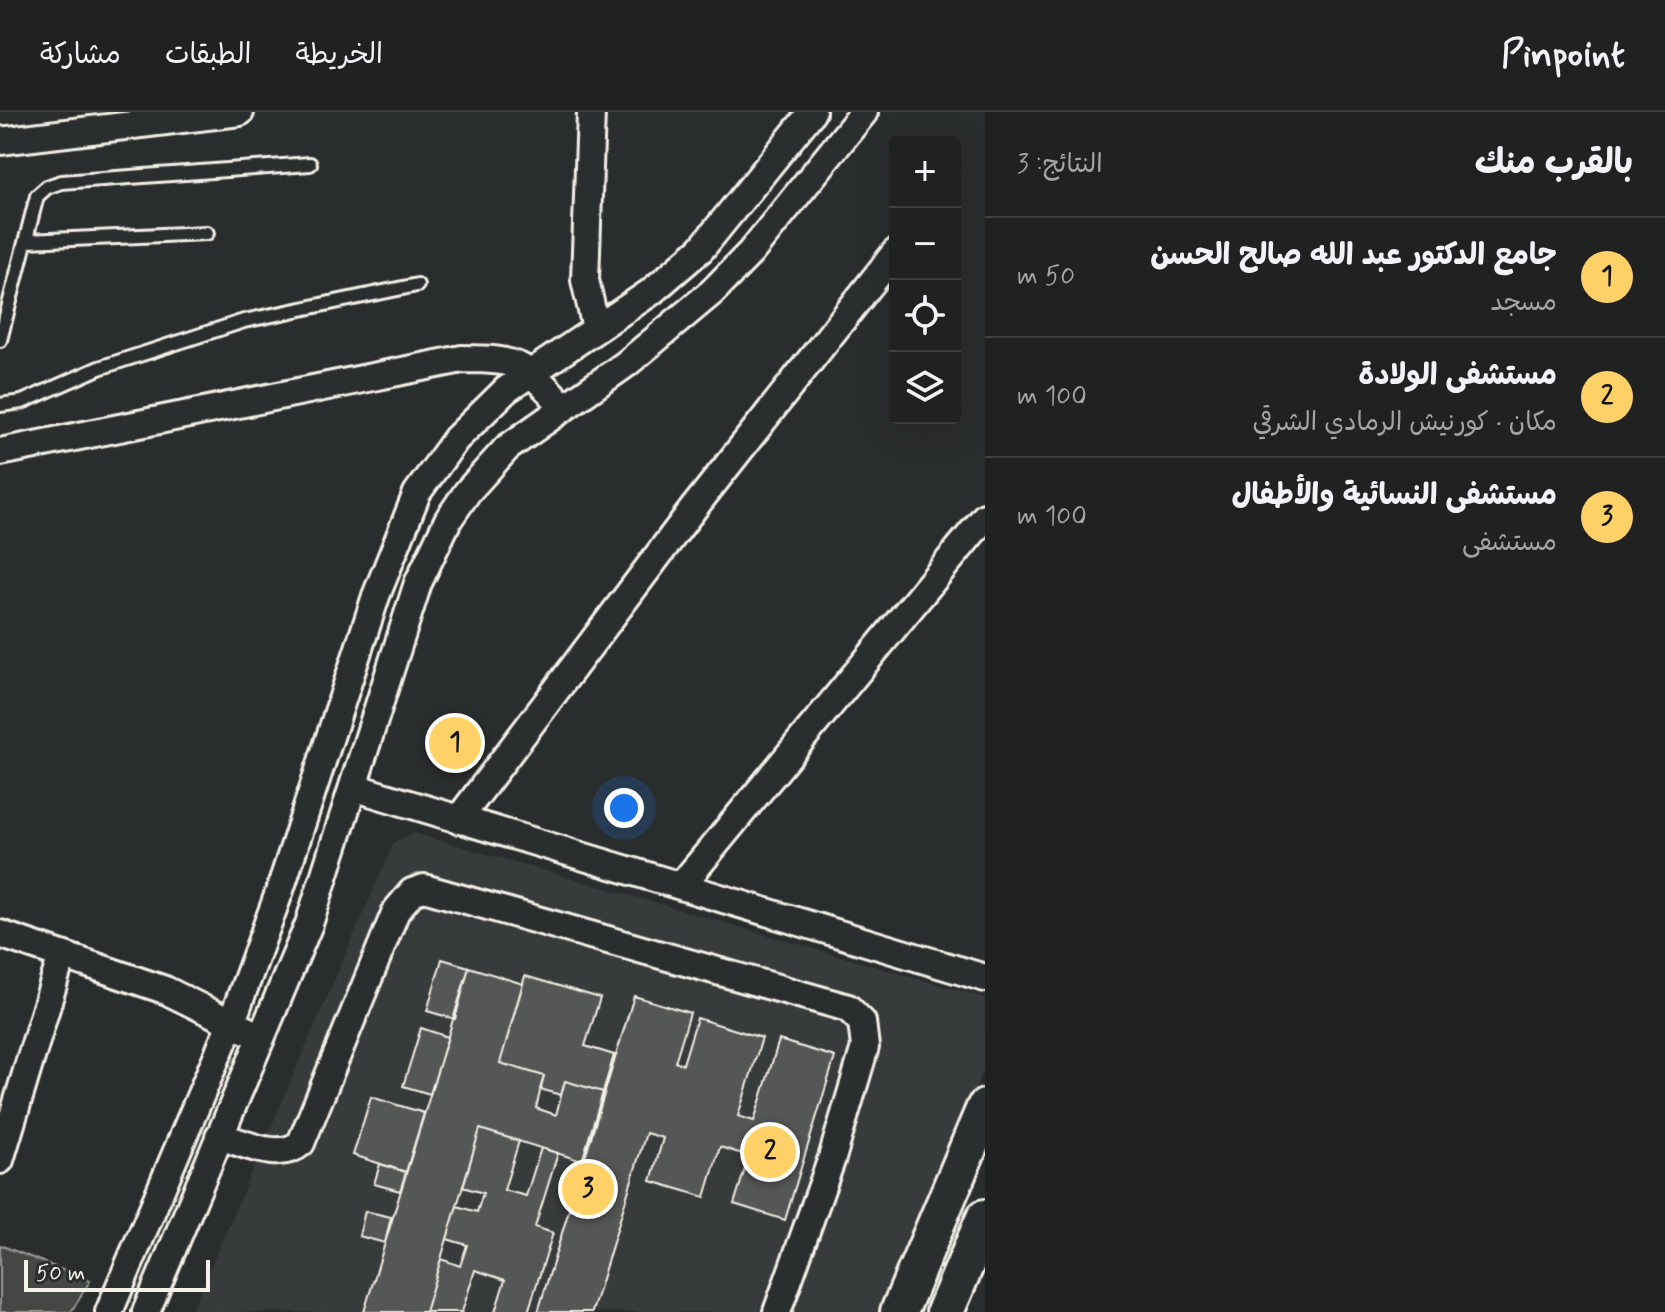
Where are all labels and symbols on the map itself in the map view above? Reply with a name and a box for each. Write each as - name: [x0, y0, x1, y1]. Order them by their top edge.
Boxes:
- pin: 1: [429, 713, 481, 773]
- your location: [604, 788, 644, 828]
- pin: 2: [744, 1122, 796, 1182]
- pin: 3: [562, 1159, 614, 1219]
- scale bar: [24, 1256, 210, 1292]

